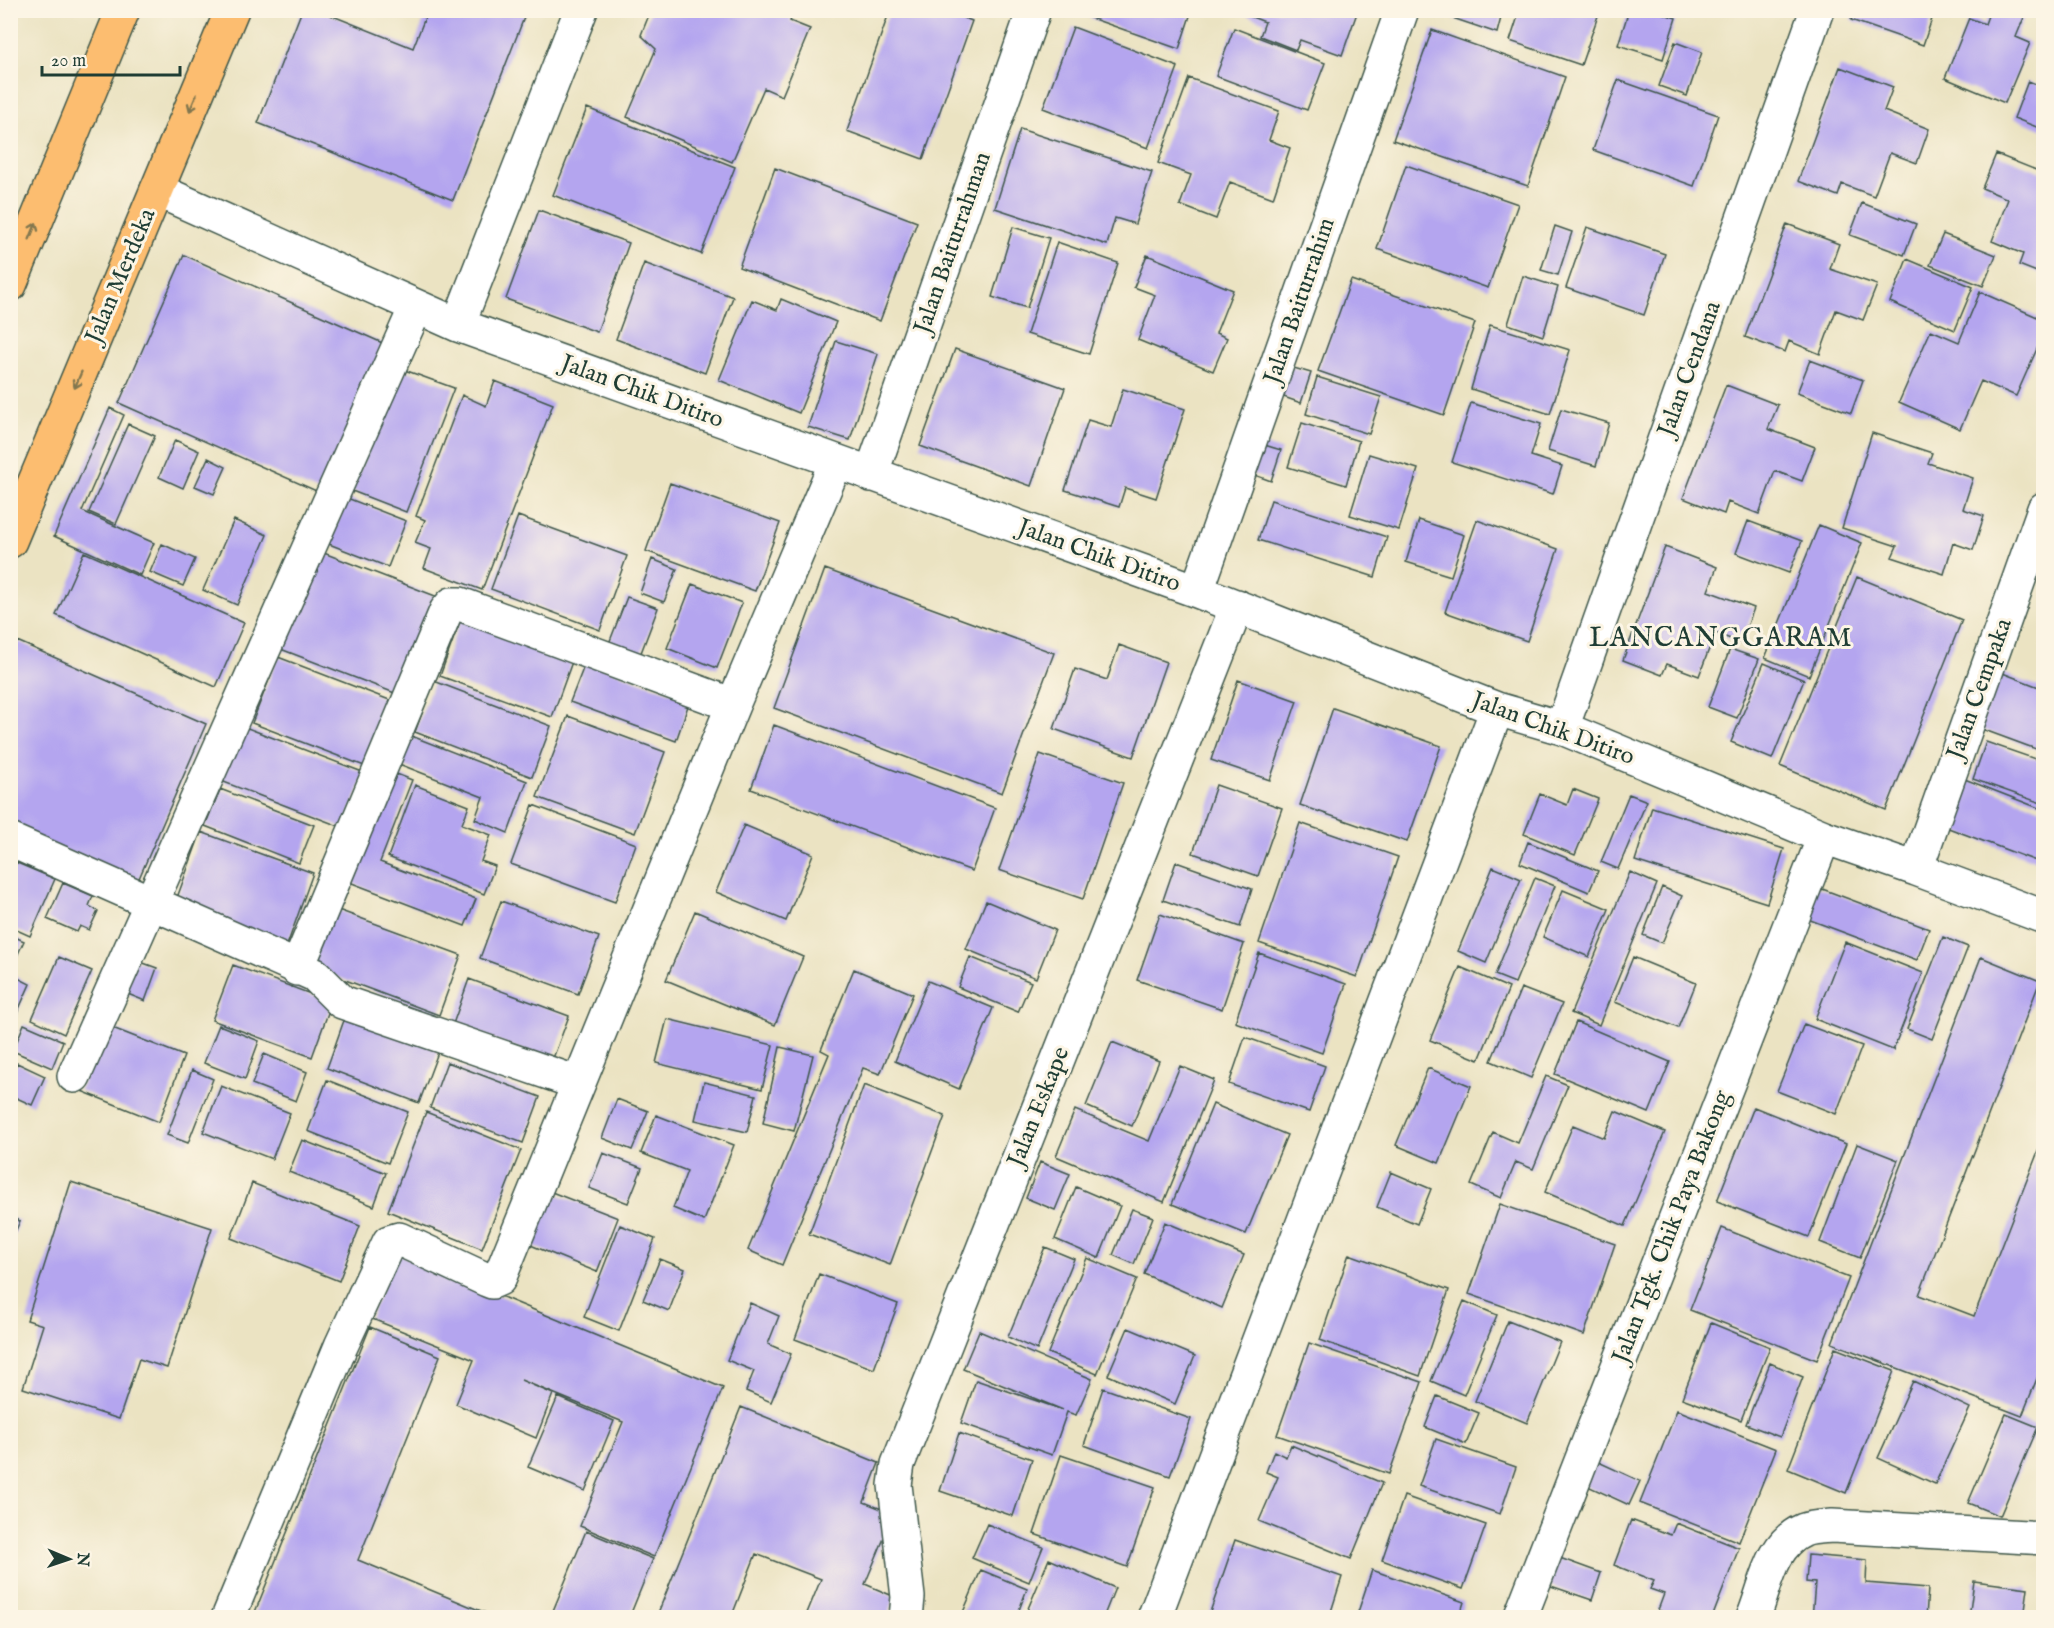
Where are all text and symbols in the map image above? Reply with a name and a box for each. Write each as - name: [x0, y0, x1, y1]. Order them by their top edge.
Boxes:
- scale bar: [42, 39, 180, 77]
- text: 20 m: [51, 50, 86, 73]
- one-way arrow: [187, 94, 198, 112]
- street label: Jalan Baiturrahman: [906, 148, 999, 341]
- street label: Jalan Merdeka: [77, 203, 164, 351]
- street label: Jalan Baiturrahim: [1256, 214, 1343, 391]
- one-way arrow: [28, 222, 39, 241]
- street label: Jalan Cendana: [1650, 296, 1729, 444]
- street label: Jalan Chik Ditiro: [554, 347, 728, 436]
- one-way arrow: [72, 370, 83, 389]
- street label: Jalan Chik Ditiro: [1011, 511, 1185, 600]
- street label: Jalan Cempaka: [1939, 614, 2020, 767]
- district label: LANCANGGARAM: [1589, 622, 1853, 656]
- street label: Jalan Chik Ditiro: [1465, 684, 1639, 773]
- street label: Jalan Eskape: [1000, 1042, 1077, 1174]
- street label: Jalan Tgk. Chik Paya Bakong: [1605, 1085, 1739, 1371]
- north arrow: [39, 1529, 99, 1589]
- text: N: [72, 1551, 92, 1567]

